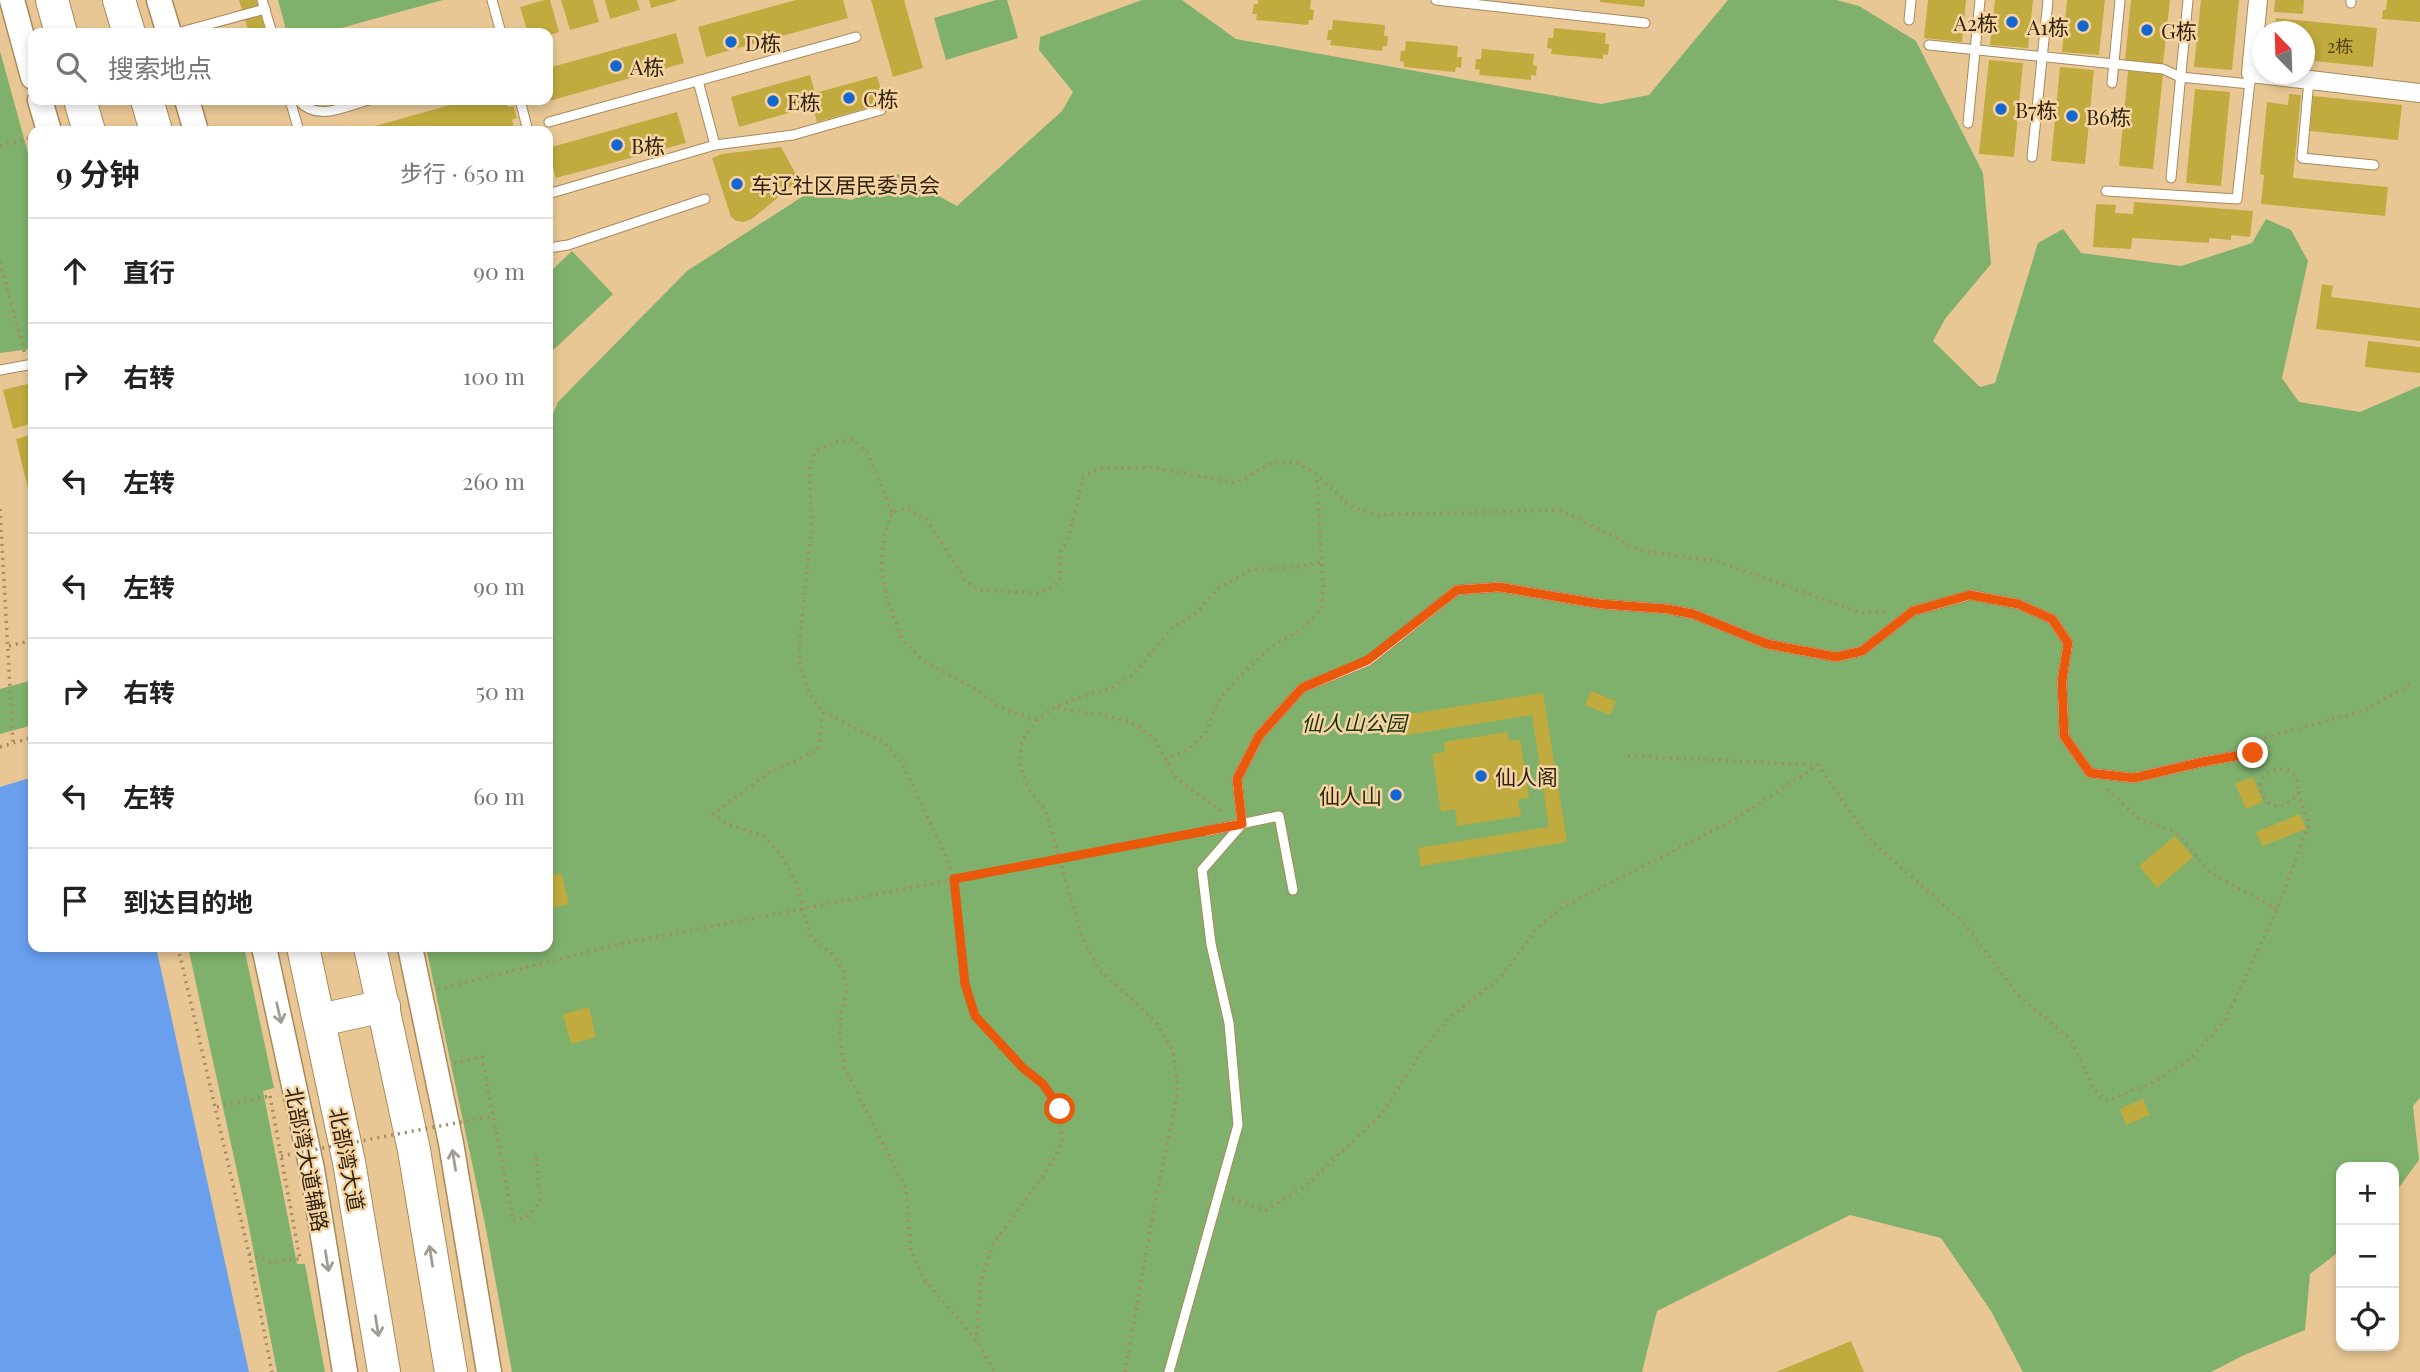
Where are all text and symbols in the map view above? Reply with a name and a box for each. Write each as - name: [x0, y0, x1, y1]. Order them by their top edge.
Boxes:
- place label: A2栋: [1953, 8, 1998, 36]
- place label: A1栋: [2026, 12, 2069, 40]
- marker: A2栋: [2004, 14, 2020, 30]
- place label: G栋: [2161, 16, 2197, 44]
- marker: A1栋: [2075, 18, 2091, 34]
- north arrow: [2252, 21, 2315, 84]
- marker: G栋: [2139, 22, 2155, 38]
- search box: [28, 28, 553, 105]
- place label: D栋: [745, 28, 781, 56]
- marker: D栋: [723, 34, 739, 50]
- house number: 2栋: [2327, 34, 2353, 58]
- icon: search: [52, 48, 90, 86]
- text: 搜索地点: [108, 50, 212, 85]
- place label: A栋: [629, 52, 664, 80]
- marker: A栋: [608, 58, 624, 74]
- place label: C栋: [863, 84, 898, 112]
- place label: E栋: [787, 87, 821, 115]
- marker: C栋: [841, 90, 857, 106]
- marker: E栋: [765, 93, 781, 109]
- place label: B7栋: [2015, 95, 2058, 123]
- marker: B7栋: [1993, 101, 2009, 117]
- place label: B6栋: [2086, 102, 2131, 130]
- marker: B6栋: [2064, 108, 2080, 124]
- place label: B栋: [631, 131, 665, 159]
- marker: B栋: [609, 137, 625, 153]
- text: 9 分钟: [56, 153, 140, 193]
- text: 步行 · 650 m: [400, 157, 525, 188]
- place label: 车辽社区居民委员会: [751, 170, 940, 198]
- marker: 车辽社区居民委员会: [729, 176, 745, 192]
- icon: ahead: [56, 252, 94, 290]
- text: 直行: [123, 254, 175, 289]
- text: 90 m: [473, 255, 525, 286]
- icon: right: [56, 357, 94, 395]
- text: 右转: [123, 359, 175, 394]
- text: 100 m: [463, 360, 525, 391]
- icon: left: [56, 462, 94, 500]
- text: 左转: [123, 464, 175, 499]
- text: 260 m: [462, 465, 525, 496]
- icon: left: [56, 567, 94, 605]
- text: 左转: [123, 569, 175, 604]
- text: 90 m: [473, 570, 525, 601]
- icon: right: [56, 672, 94, 710]
- text: 右转: [123, 674, 175, 709]
- text: 50 m: [476, 675, 525, 706]
- park label: 仙人山公园: [1302, 708, 1409, 736]
- route end: [2237, 737, 2268, 768]
- place label: 仙人阁: [1495, 762, 1558, 790]
- marker: 仙人阁: [1473, 768, 1489, 784]
- icon: left: [56, 777, 94, 815]
- text: 左转: [123, 779, 175, 814]
- text: 60 m: [473, 780, 525, 811]
- place label: 仙人山: [1319, 781, 1382, 809]
- marker: 仙人山: [1388, 787, 1404, 803]
- icon: arrive: [56, 882, 94, 920]
- text: 到达目的地: [123, 884, 253, 919]
- one-way arrow: [273, 1001, 286, 1024]
- street label: 北部湾大道辅路: [280, 1084, 336, 1234]
- route start: [1044, 1093, 1075, 1124]
- street label: 北部湾大道: [324, 1105, 372, 1213]
- one-way arrow: [447, 1149, 460, 1172]
- map controls: [2336, 1162, 2399, 1351]
- button: +: [2336, 1162, 2399, 1225]
- button: −: [2336, 1225, 2399, 1288]
- one-way arrow: [424, 1245, 437, 1268]
- one-way arrow: [321, 1249, 334, 1272]
- button: locate: [2336, 1288, 2399, 1351]
- one-way arrow: [371, 1314, 384, 1337]

